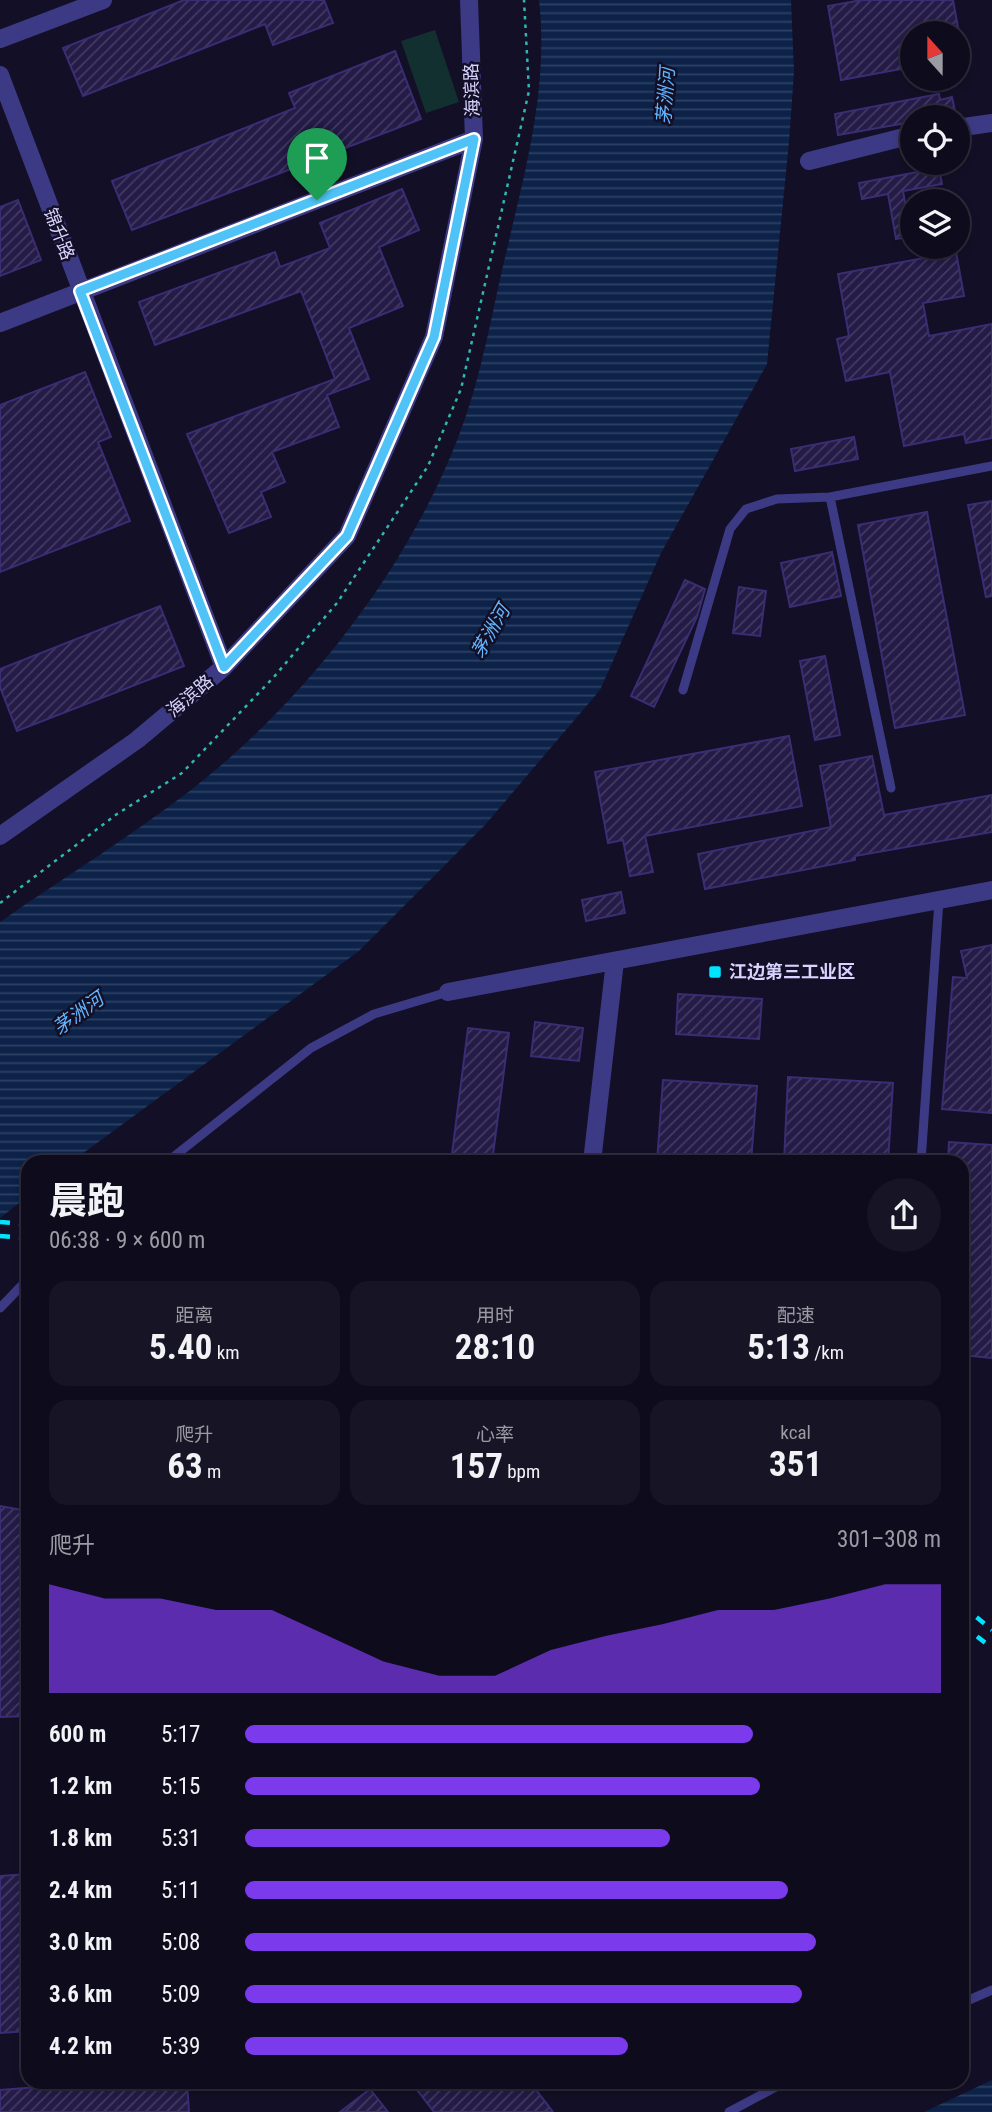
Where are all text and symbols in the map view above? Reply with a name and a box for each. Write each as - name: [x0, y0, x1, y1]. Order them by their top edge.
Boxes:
- north arrow: [900, 21, 970, 91]
- map controls: [900, 21, 970, 259]
- street label: 海滨路: [460, 63, 483, 117]
- water label: 茅洲河: [652, 63, 679, 125]
- button: locate: [900, 105, 970, 175]
- pin: [287, 128, 347, 200]
- icon: arrive: [298, 139, 336, 177]
- button: layers: [900, 189, 970, 259]
- street label: 锦升路: [40, 205, 79, 263]
- water label: 茅洲河: [466, 597, 517, 662]
- street label: 海滨路: [162, 670, 217, 721]
- place label: 江边第三工业区: [729, 961, 855, 982]
- marker: 江边第三工业区: [707, 964, 723, 980]
- water label: 茅洲河: [48, 985, 111, 1039]
- button: share: [867, 1178, 941, 1252]
- text: 晨跑: [49, 1179, 125, 1223]
- text: 06:38 · 9 × 600 m: [49, 1227, 205, 1254]
- text: 距离: [175, 1304, 213, 1327]
- text: 用时: [476, 1304, 514, 1327]
- text: 配速: [777, 1304, 815, 1327]
- text: 5.40: [149, 1327, 212, 1368]
- text: 28:10: [455, 1327, 535, 1368]
- text: 5:13: [747, 1327, 810, 1368]
- text: km: [212, 1341, 240, 1364]
- text: /km: [810, 1341, 844, 1364]
- text: kcal: [780, 1421, 811, 1444]
- text: 爬升: [175, 1423, 213, 1446]
- text: 心率: [476, 1423, 514, 1446]
- text: 351: [769, 1444, 822, 1485]
- text: 63: [167, 1446, 203, 1487]
- text: 157: [450, 1446, 503, 1487]
- text: m: [203, 1460, 221, 1483]
- text: bpm: [503, 1460, 540, 1483]
- text: 301–308 m: [837, 1526, 941, 1553]
- text: 爬升: [49, 1532, 95, 1559]
- text: 600 m: [49, 1721, 106, 1748]
- text: 5:17: [161, 1721, 200, 1748]
- text: 1.2 km: [49, 1773, 112, 1800]
- text: 5:15: [161, 1773, 200, 1800]
- text: 1.8 km: [49, 1825, 112, 1852]
- text: 5:31: [161, 1825, 200, 1852]
- text: 2.4 km: [49, 1877, 112, 1904]
- text: 5:11: [161, 1877, 200, 1904]
- text: 3.0 km: [49, 1929, 112, 1956]
- text: 5:08: [161, 1929, 200, 1956]
- text: 3.6 km: [49, 1981, 112, 2008]
- text: 5:09: [161, 1981, 200, 2008]
- text: 4.2 km: [49, 2033, 112, 2060]
- text: 5:39: [161, 2033, 200, 2060]

